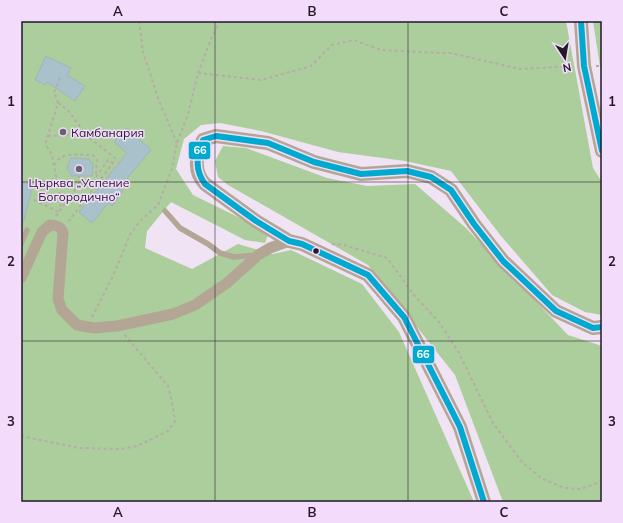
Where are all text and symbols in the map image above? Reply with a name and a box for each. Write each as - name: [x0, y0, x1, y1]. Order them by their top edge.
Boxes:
- text: A: [113, 3, 123, 19]
- text: B: [308, 3, 317, 19]
- text: C: [500, 3, 509, 19]
- north arrow: [545, 38, 585, 78]
- text: N: [562, 60, 573, 75]
- text: 1: [7, 93, 15, 109]
- text: 1: [608, 93, 616, 109]
- place label: Камбанария: [71, 125, 144, 140]
- marker: Камбанария: [58, 127, 68, 137]
- line badge: 66: [188, 141, 211, 160]
- text: 66: [193, 143, 207, 157]
- marker: Църква „Успение Богородично“: [74, 164, 84, 174]
- place label: Църква „Успение Богородично“: [29, 175, 130, 204]
- unlabelled marker: [311, 246, 321, 256]
- text: 2: [7, 253, 15, 269]
- text: 2: [608, 253, 616, 269]
- line badge: 66: [412, 345, 435, 364]
- text: 66: [416, 347, 430, 361]
- text: 3: [7, 413, 15, 429]
- text: 3: [608, 413, 616, 429]
- text: A: [113, 504, 123, 520]
- text: B: [308, 504, 317, 520]
- text: C: [500, 504, 509, 520]

